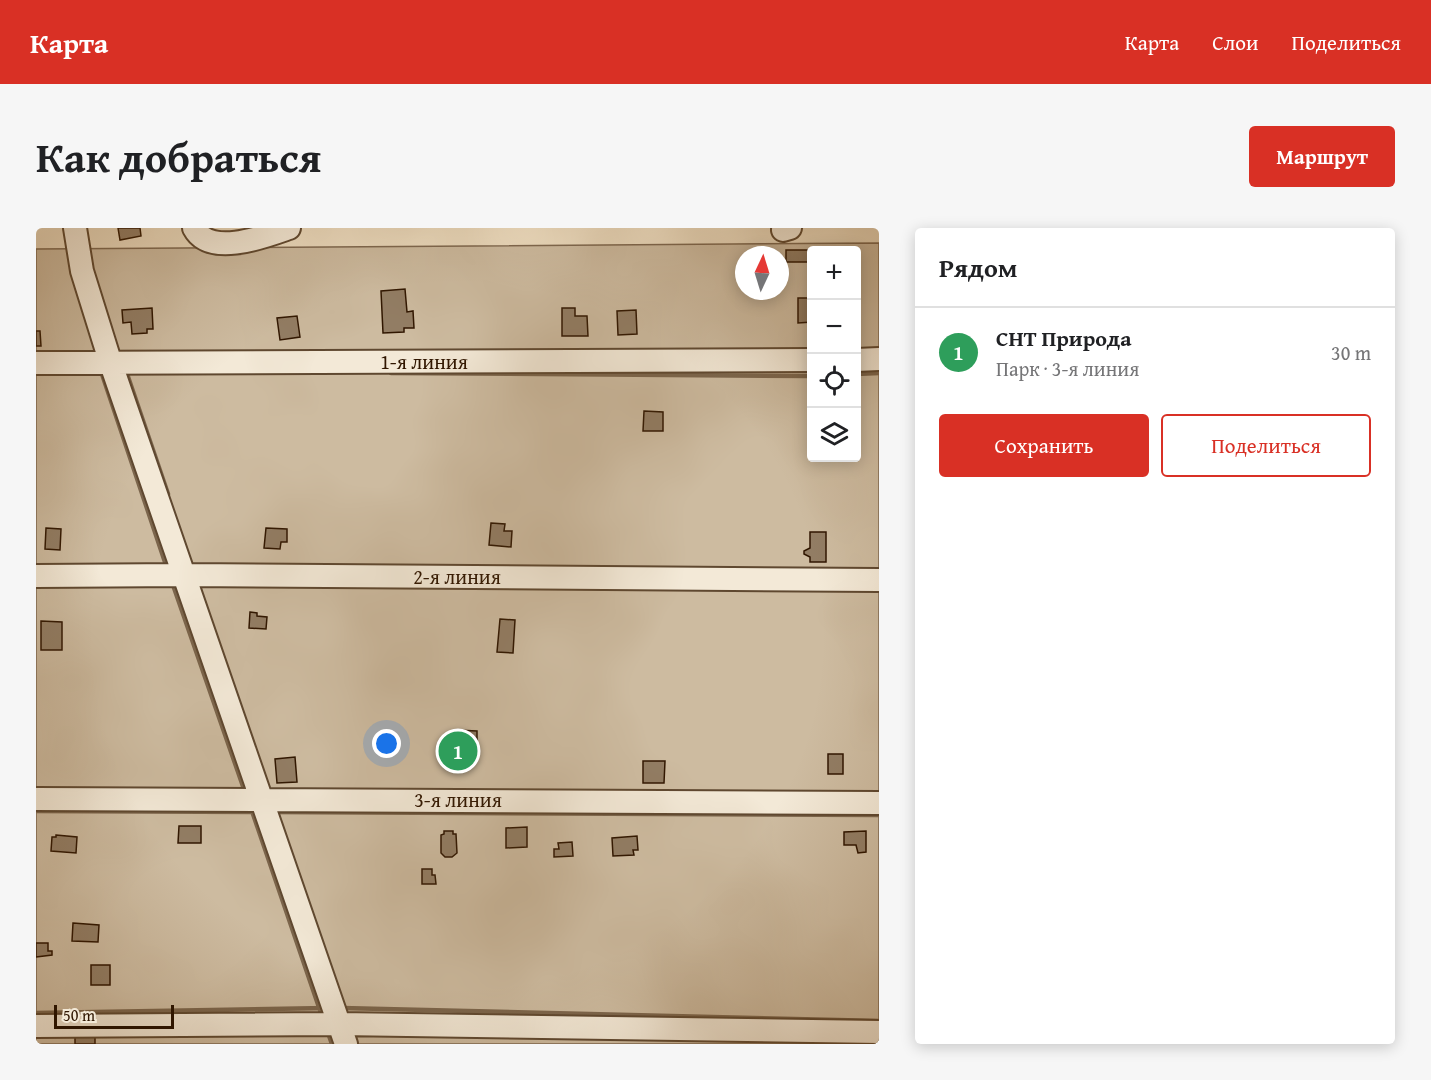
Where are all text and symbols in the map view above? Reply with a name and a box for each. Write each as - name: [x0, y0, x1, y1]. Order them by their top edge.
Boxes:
- text: Карта: [30, 22, 108, 63]
- text: Карта: [1125, 27, 1179, 58]
- text: Слои: [1212, 27, 1258, 58]
- text: Поделиться: [1291, 27, 1401, 58]
- text: Как добраться: [36, 126, 321, 187]
- button: Маршрут: [1249, 126, 1395, 187]
- north arrow: [735, 246, 789, 300]
- map controls: [807, 246, 861, 462]
- button: +: [807, 246, 861, 300]
- text: Рядом: [939, 248, 1017, 287]
- button: −: [807, 300, 861, 354]
- text: СНТ Природа: [996, 322, 1132, 354]
- text: 1: [953, 338, 964, 367]
- text: 30 m: [1331, 338, 1371, 367]
- street label: 1-я линия: [380, 347, 468, 376]
- button: locate: [807, 354, 861, 408]
- text: Парк · 3-я линия: [996, 354, 1139, 383]
- button: layers: [807, 408, 861, 462]
- button: Сохранить: [939, 414, 1149, 477]
- button: Поделиться: [1161, 414, 1371, 477]
- street label: 2-я линия: [413, 562, 501, 591]
- pin: 1: [438, 728, 478, 774]
- your location: [372, 729, 401, 758]
- street label: 3-я линия: [414, 785, 502, 814]
- scale bar: [54, 1002, 174, 1030]
- text: 50 m: [63, 1003, 95, 1027]

